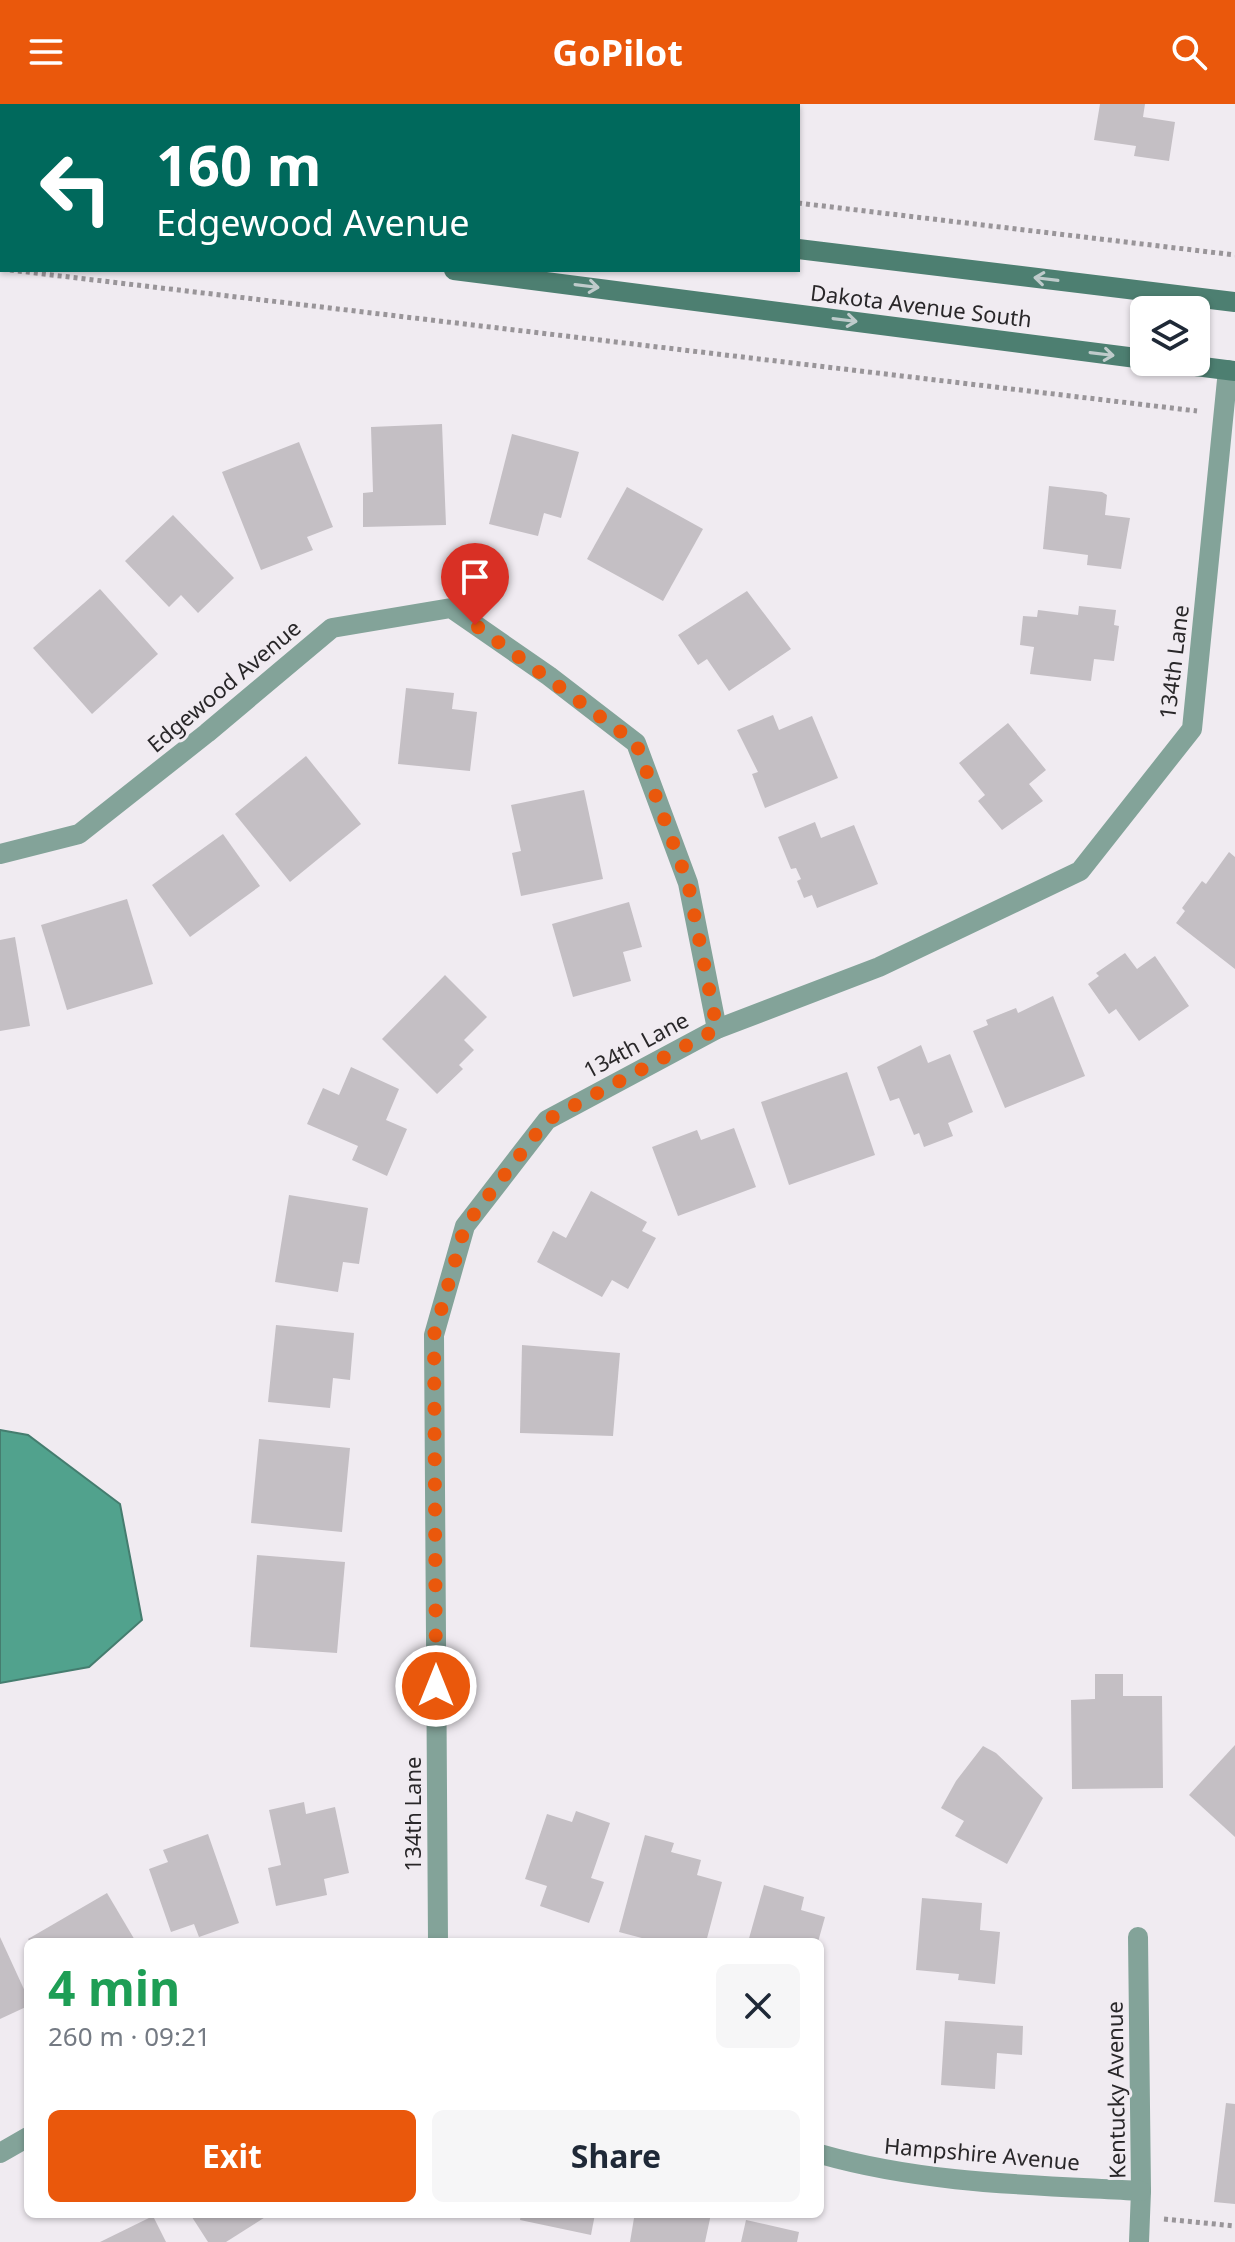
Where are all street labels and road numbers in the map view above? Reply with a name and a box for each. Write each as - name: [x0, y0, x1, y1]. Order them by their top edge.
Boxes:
- street label: Dakota Avenue South: [809, 277, 1034, 333]
- street label: 134th Lane: [1151, 603, 1195, 721]
- street label: Edgewood Avenue: [140, 612, 306, 758]
- street label: 134th Lane: [578, 1004, 693, 1084]
- street label: 134th Lane: [397, 1757, 427, 1871]
- street label: Kentucky Avenue: [1098, 2001, 1132, 2179]
- street label: Hampshire Avenue: [883, 2129, 1081, 2177]

